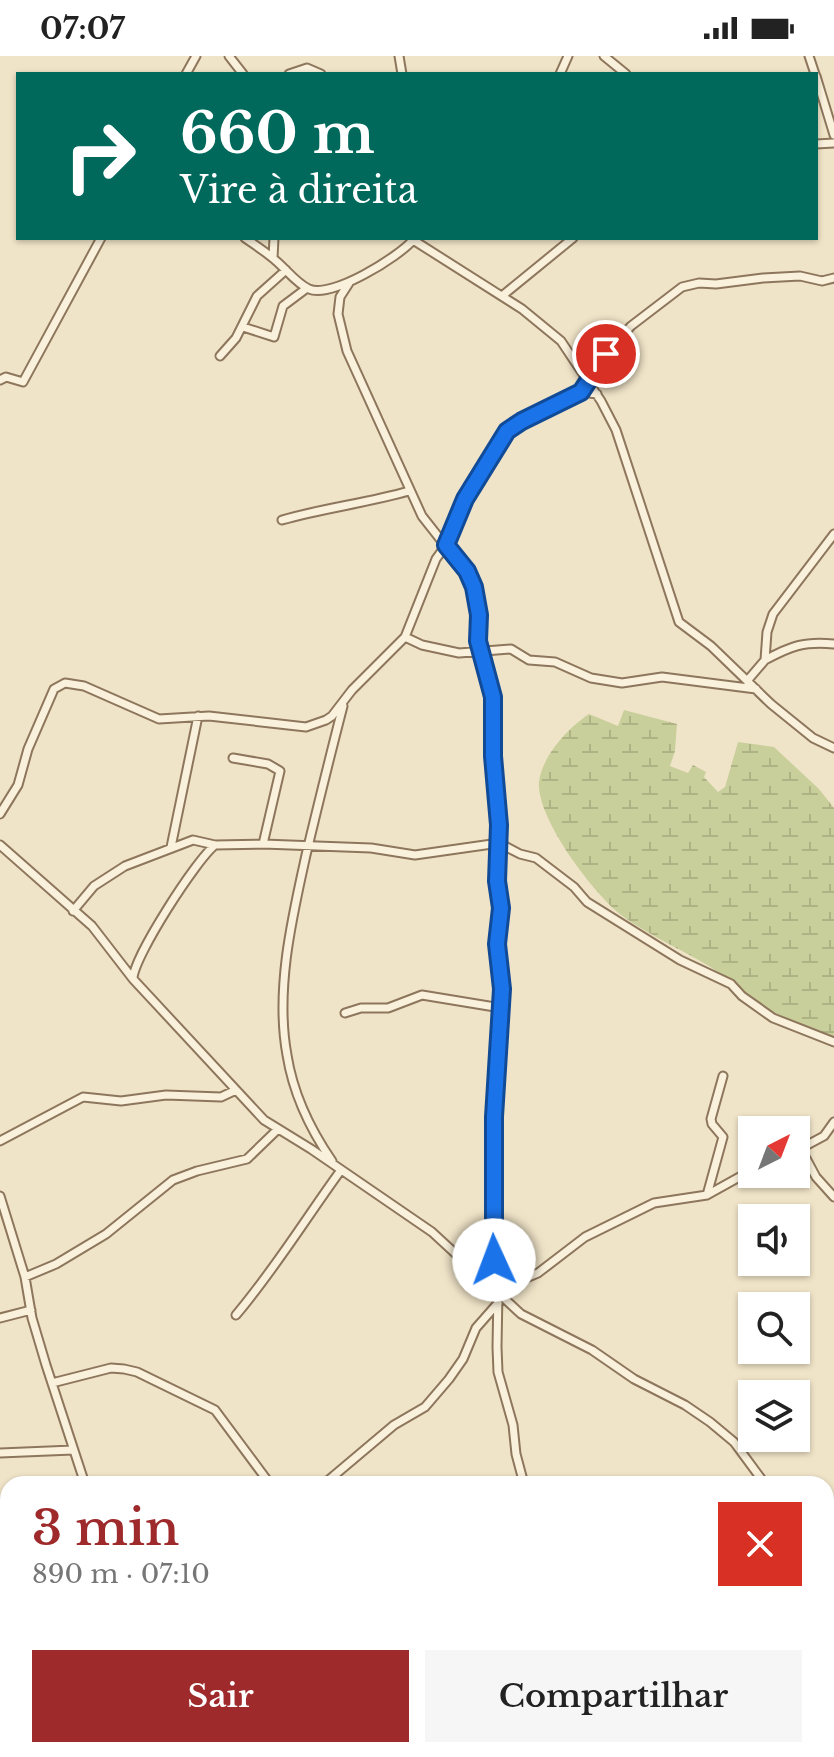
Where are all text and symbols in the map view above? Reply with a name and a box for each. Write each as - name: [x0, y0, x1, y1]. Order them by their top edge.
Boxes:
- text: 07:07: [40, 10, 125, 47]
- text: 660 m: [180, 99, 375, 168]
- icon: right: [48, 104, 152, 208]
- text: Vire à direita: [180, 168, 418, 213]
- pin: [572, 320, 640, 388]
- icon: arrive: [584, 332, 628, 376]
- north arrow: [738, 1116, 810, 1188]
- map controls: [738, 1116, 810, 1452]
- button: sound: [738, 1204, 810, 1276]
- position arrow: [452, 1218, 536, 1302]
- button: search: [738, 1292, 810, 1364]
- button: layers: [738, 1380, 810, 1452]
- text: 3 min: [32, 1498, 179, 1558]
- button: close: [718, 1502, 802, 1586]
- text: 890 m · 07:10: [32, 1558, 210, 1590]
- button: Sair: [32, 1650, 409, 1742]
- button: Compartilhar: [425, 1650, 802, 1742]

